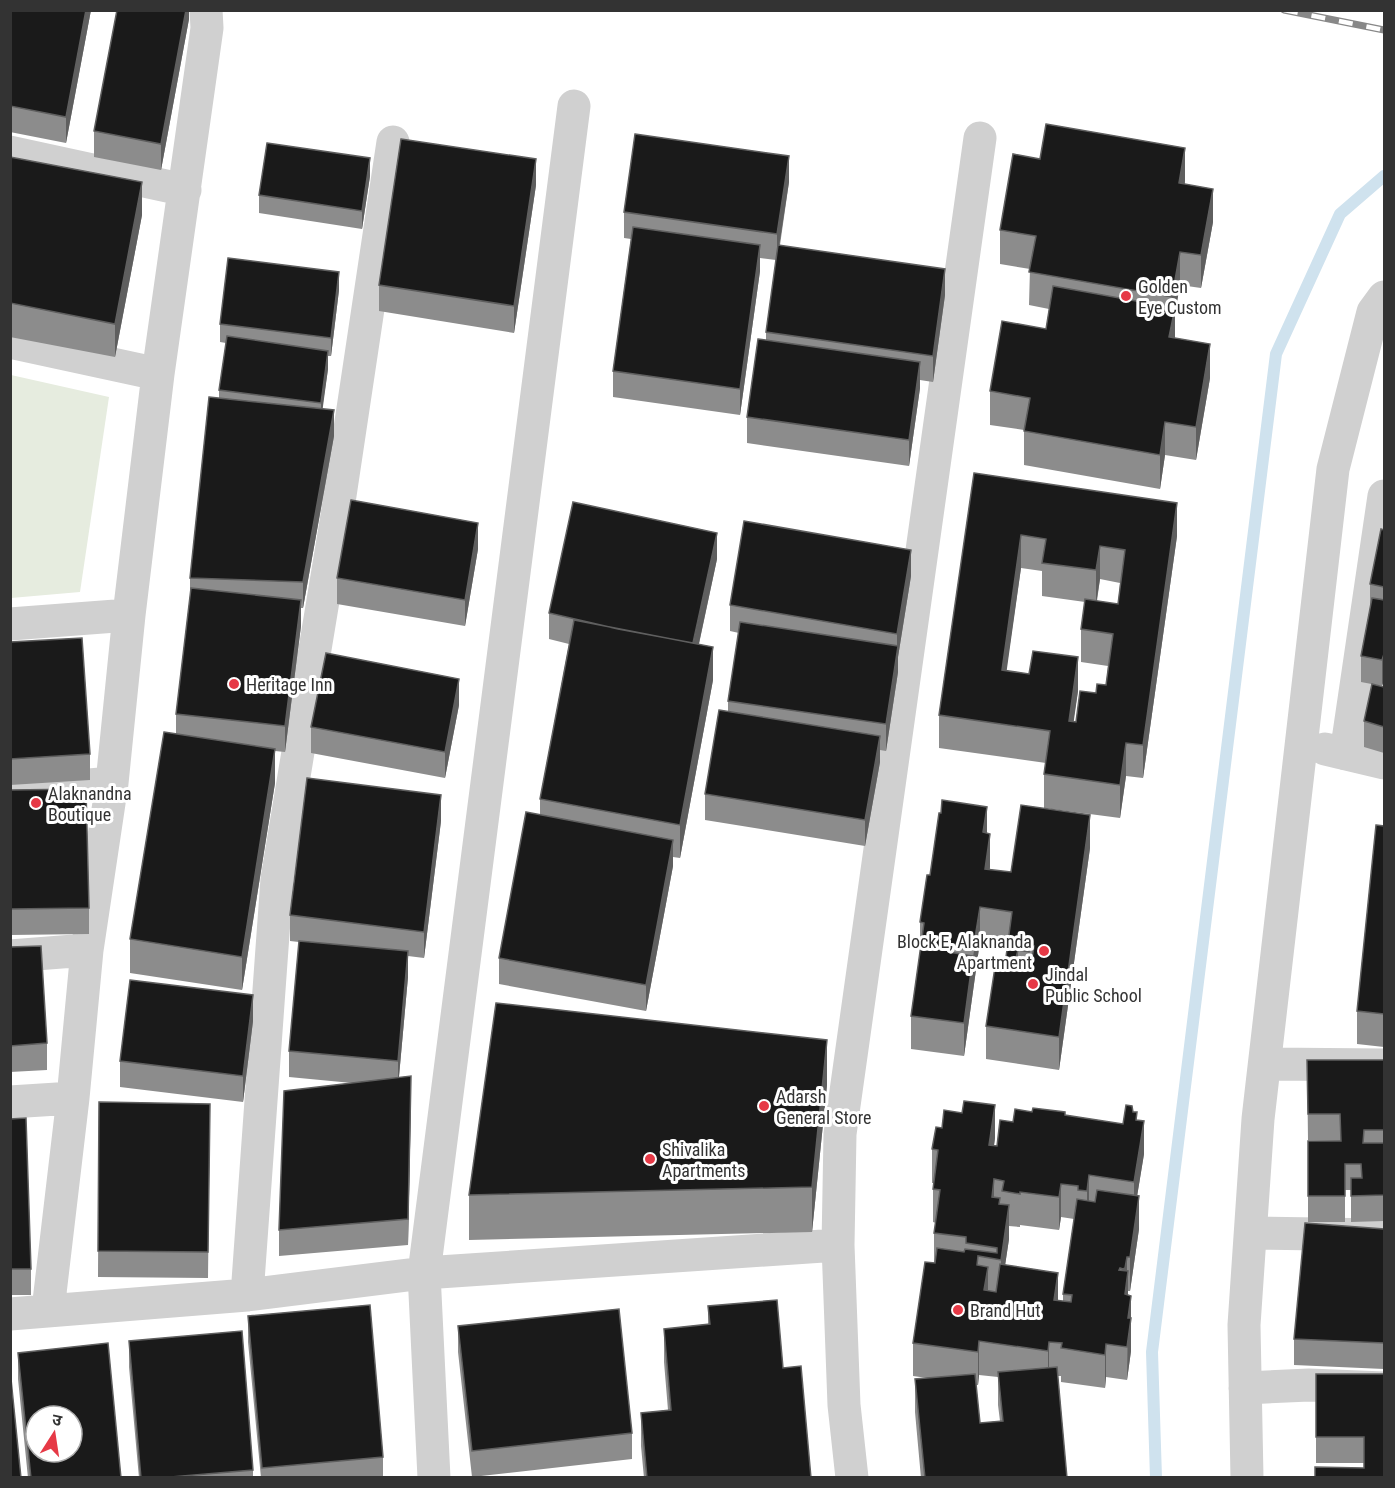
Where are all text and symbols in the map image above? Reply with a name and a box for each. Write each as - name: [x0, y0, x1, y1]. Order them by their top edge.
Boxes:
- place label: Golden Eye Custom: [1138, 276, 1222, 318]
- marker: Golden Eye Custom: [1119, 289, 1133, 303]
- place label: Heritage Inn: [246, 674, 333, 695]
- marker: Heritage Inn: [227, 677, 241, 691]
- place label: Alaknandna Boutique: [48, 783, 132, 825]
- marker: Alaknandna Boutique: [29, 796, 43, 810]
- place label: Block E, Alaknanda Apartment: [897, 931, 1032, 973]
- marker: Block E, Alaknanda Apartment: [1037, 944, 1051, 958]
- place label: Jindal Public School: [1045, 964, 1142, 1006]
- marker: Jindal Public School: [1026, 977, 1040, 991]
- place label: Adarsh General Store: [776, 1086, 872, 1128]
- marker: Adarsh General Store: [757, 1099, 771, 1113]
- place label: Shivalika Apartments: [662, 1139, 745, 1181]
- marker: Shivalika Apartments: [643, 1152, 657, 1166]
- place label: Brand Hut: [970, 1300, 1041, 1321]
- marker: Brand Hut: [951, 1303, 965, 1317]
- north arrow: [24, 1404, 84, 1464]
- text: उ: [50, 1410, 64, 1430]

